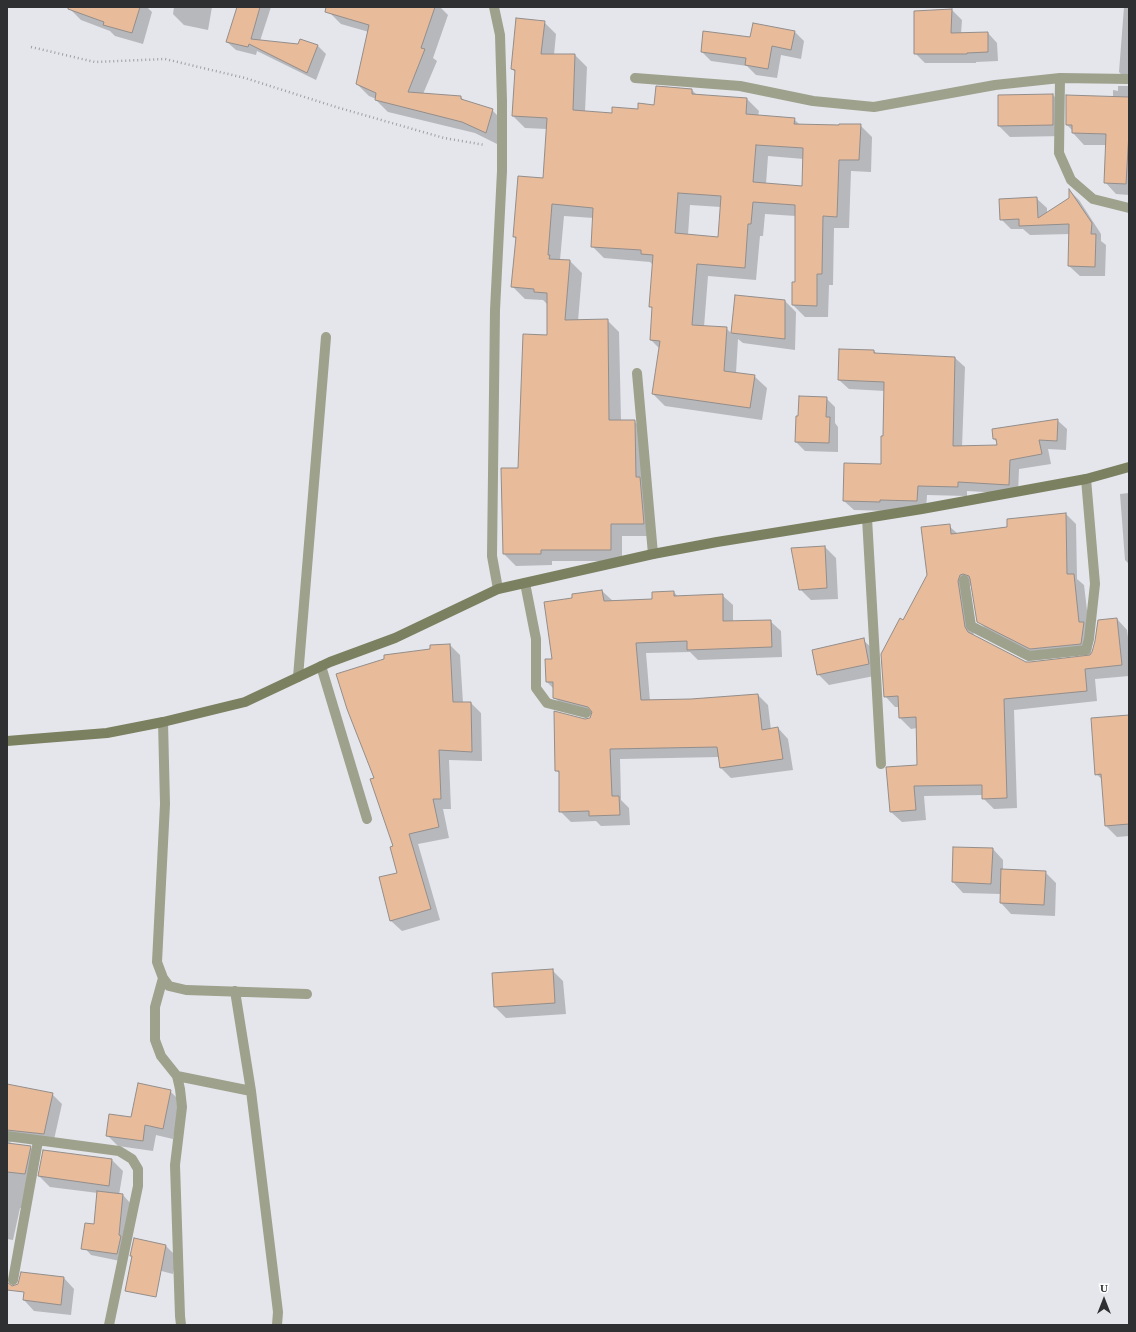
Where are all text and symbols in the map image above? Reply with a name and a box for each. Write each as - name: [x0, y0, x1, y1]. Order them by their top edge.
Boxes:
- north arrow: [1084, 1280, 1124, 1320]
- text: U: [1100, 1282, 1108, 1294]

